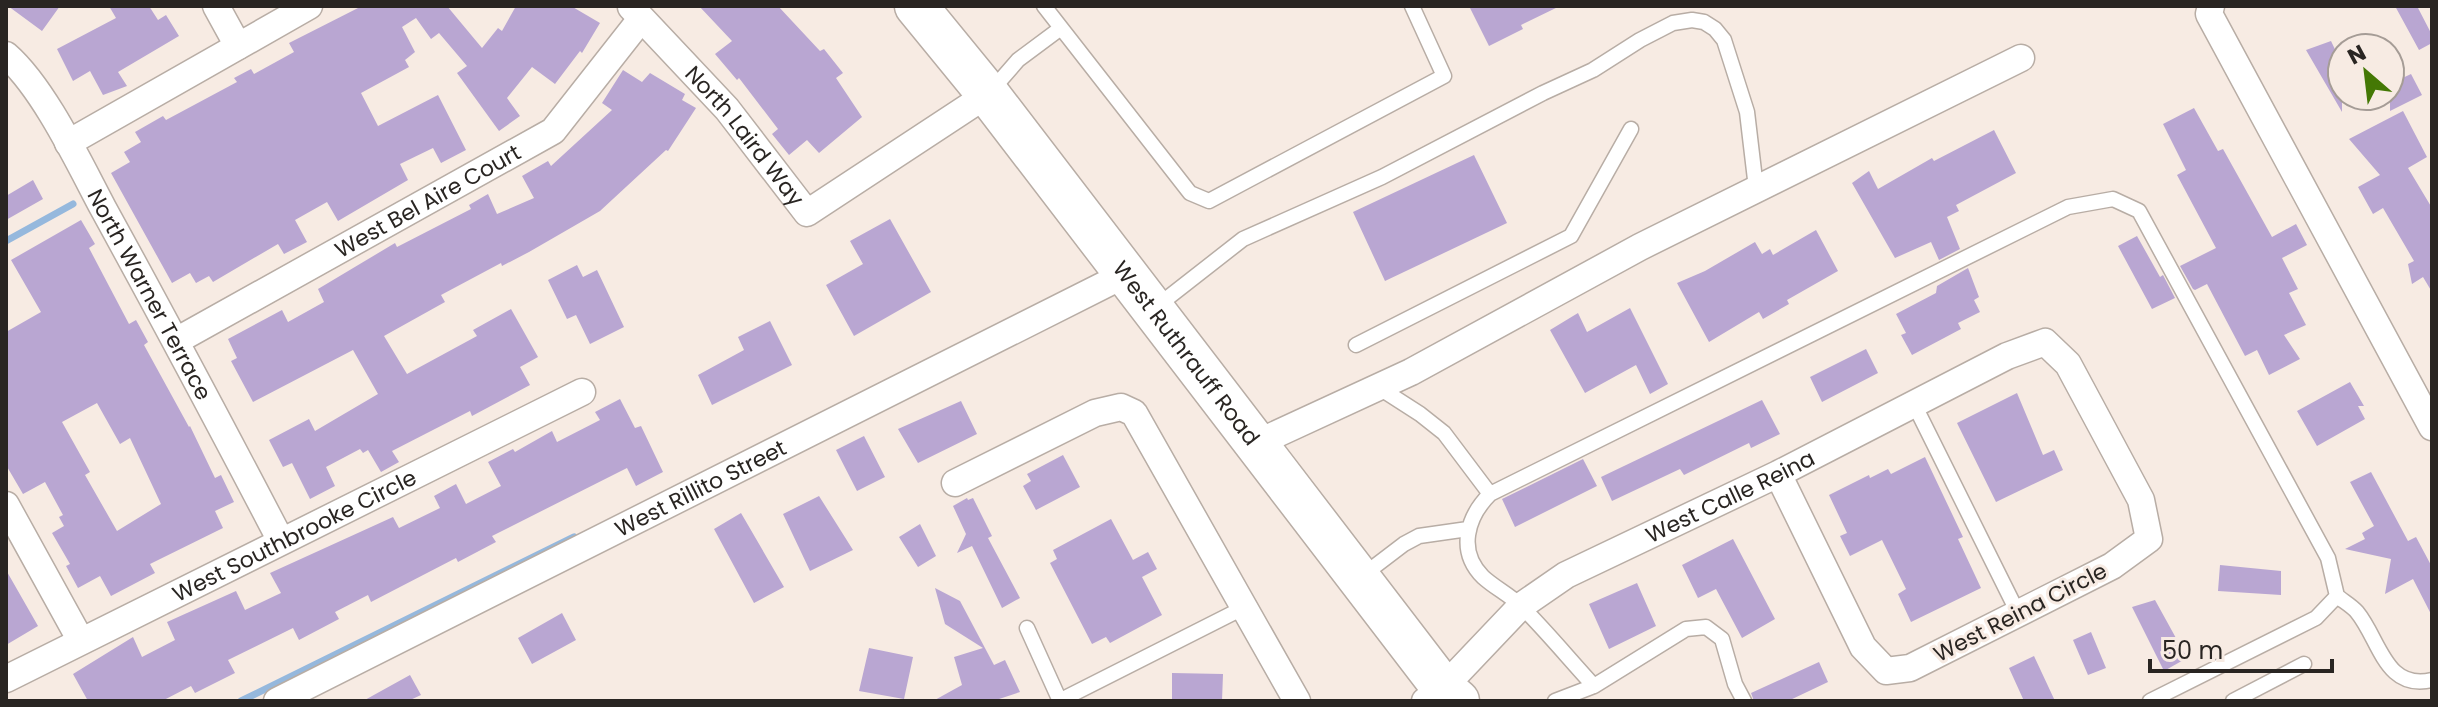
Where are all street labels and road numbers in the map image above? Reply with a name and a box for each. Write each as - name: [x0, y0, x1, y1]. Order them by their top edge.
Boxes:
- street label: North Laird Way: [678, 59, 812, 213]
- street label: West Bel Aire Court: [329, 137, 526, 266]
- street label: North Warner Terrace: [80, 184, 219, 406]
- street label: West Ruthrauff Road: [1105, 255, 1267, 452]
- street label: West Rillito Street: [610, 432, 792, 545]
- street label: West Calle Reina: [1641, 443, 1820, 551]
- street label: West Southbrooke Circle: [167, 462, 422, 610]
- street label: West Reina Circle: [1928, 555, 2112, 670]

